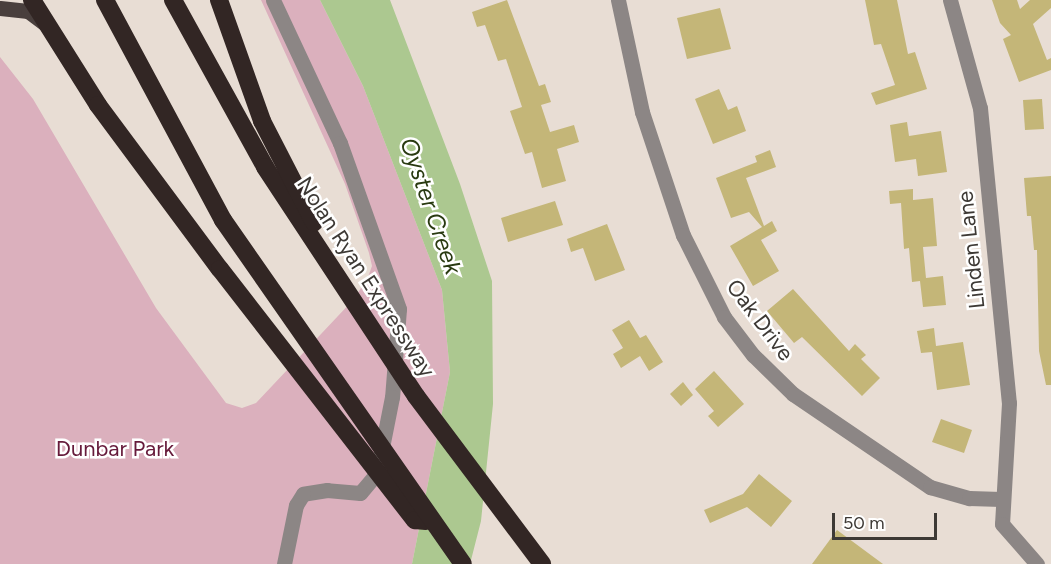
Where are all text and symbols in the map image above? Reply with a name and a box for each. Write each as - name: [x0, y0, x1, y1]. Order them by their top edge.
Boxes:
- water label: Oyster Creek: [394, 134, 468, 278]
- street label: Nolan Ryan Expressway: [291, 172, 441, 382]
- street label: Linden Lane: [952, 190, 990, 310]
- street label: Oak Drive: [721, 274, 799, 366]
- park label: Dunbar Park: [56, 436, 174, 462]
- scale bar: [835, 501, 940, 539]
- text: 50 m: [843, 512, 885, 534]

